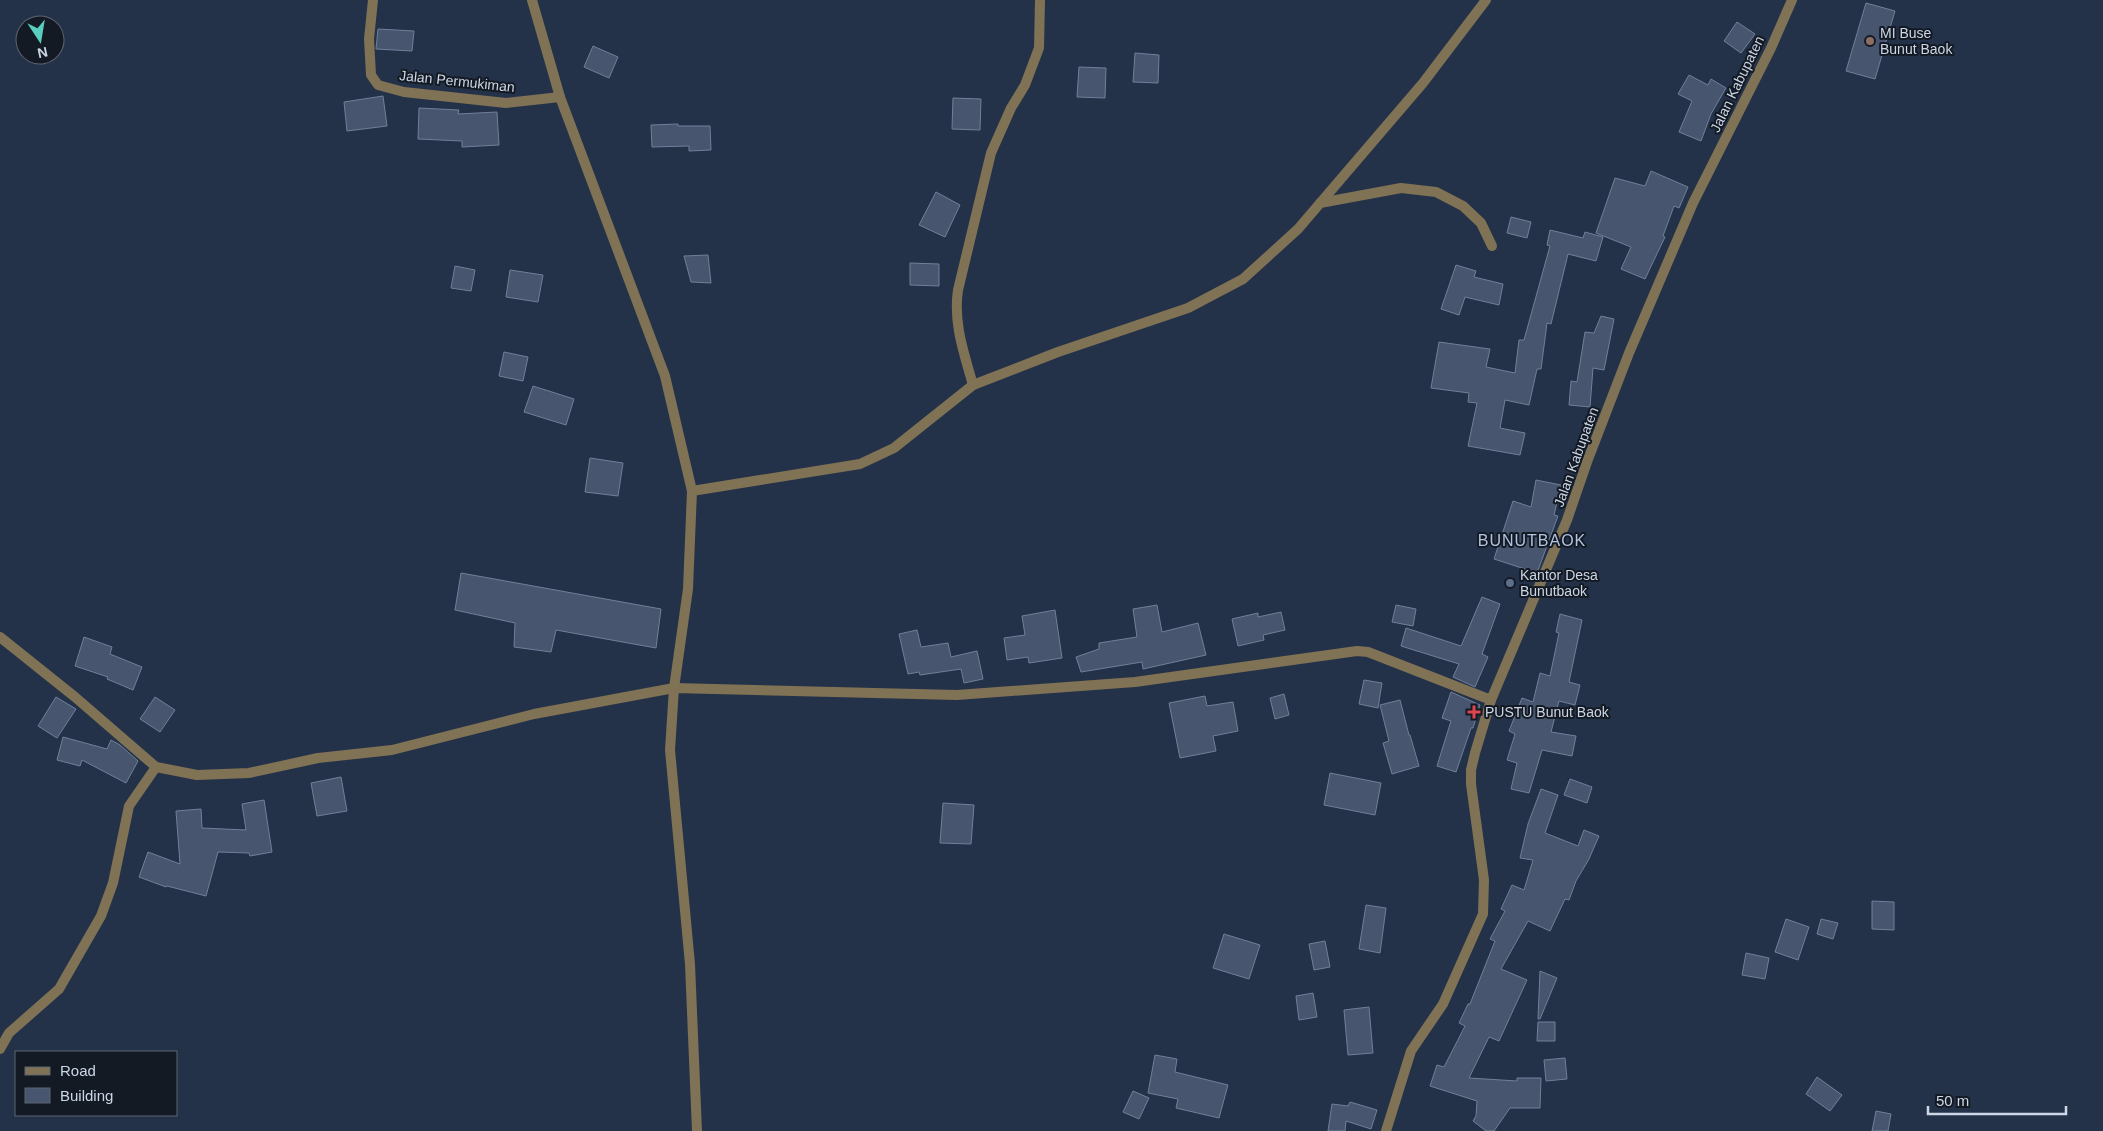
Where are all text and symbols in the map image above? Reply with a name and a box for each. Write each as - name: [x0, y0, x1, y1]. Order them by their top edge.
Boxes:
- north arrow: [15, 15, 65, 65]
- place label: MI Buse Bunut Baok: [1880, 25, 1953, 57]
- street label: Jalan Kabupaten: [1707, 33, 1767, 135]
- marker: MI Buse Bunut Baok: [1864, 35, 1876, 47]
- text: N: [36, 44, 49, 62]
- street label: Jalan Permukiman: [399, 67, 515, 95]
- street label: Jalan Kabupaten: [1551, 405, 1601, 509]
- district label: BUNUTBAOK: [1478, 532, 1586, 549]
- place label: Kantor Desa Bunutbaok: [1520, 567, 1598, 599]
- marker: Kantor Desa Bunutbaok: [1504, 577, 1516, 589]
- place label: PUSTU Bunut Baok: [1485, 704, 1610, 720]
- marker: PUSTU Bunut Baok: [1467, 705, 1481, 719]
- legend: [15, 1051, 178, 1116]
- text: Road: [60, 1062, 96, 1079]
- scale bar: [1928, 1084, 2066, 1116]
- text: Building: [60, 1087, 113, 1104]
- text: 50 m: [1936, 1092, 1969, 1109]

